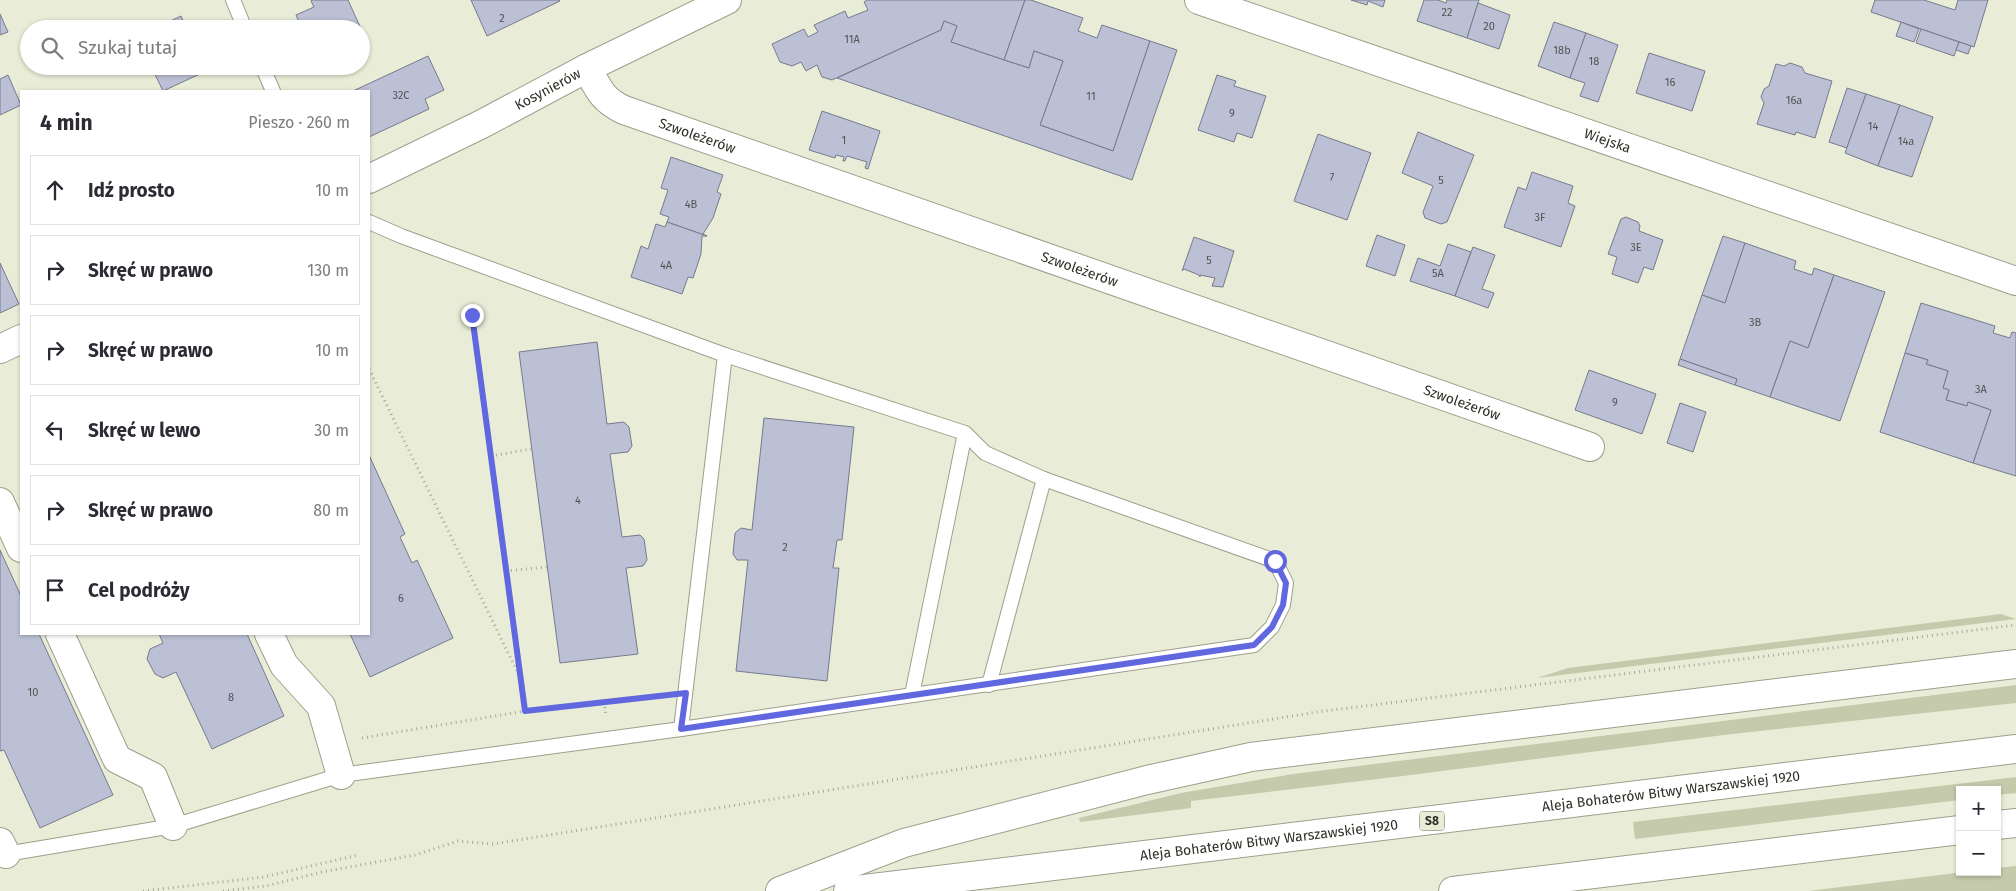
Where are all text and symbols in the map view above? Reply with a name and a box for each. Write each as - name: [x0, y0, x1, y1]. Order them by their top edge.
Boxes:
- house number: 22: [1442, 6, 1452, 19]
- house number: 2: [499, 12, 505, 25]
- search box: [20, 20, 370, 75]
- house number: 20: [1483, 20, 1495, 33]
- house number: 11A: [844, 33, 861, 46]
- icon: search: [38, 34, 66, 62]
- text: Szukaj tutaj: [78, 36, 177, 59]
- house number: 18b: [1553, 44, 1571, 57]
- house number: 18: [1589, 55, 1599, 68]
- street label: Kosynierów: [512, 65, 584, 114]
- house number: 16: [1665, 76, 1675, 89]
- house number: 32C: [393, 89, 409, 102]
- house number: 11: [1086, 90, 1096, 103]
- house number: 16a: [1786, 94, 1802, 107]
- house number: 9: [1229, 107, 1235, 120]
- text: 4 min: [40, 110, 93, 136]
- text: Pieszo · 260 m: [248, 113, 350, 132]
- street label: Szwoleżerów: [656, 115, 738, 157]
- house number: 14: [1868, 120, 1878, 133]
- street label: Wiejska: [1582, 125, 1633, 157]
- house number: 1: [842, 134, 846, 147]
- house number: 14a: [1898, 135, 1914, 148]
- house number: 7: [1330, 171, 1335, 184]
- house number: 5: [1438, 174, 1444, 187]
- icon: ahead: [41, 176, 69, 204]
- text: Idź prosto: [88, 179, 175, 202]
- text: 10 m: [315, 181, 349, 200]
- house number: 4B: [685, 198, 698, 211]
- house number: 3F: [1535, 211, 1546, 224]
- house number: 3E: [1630, 241, 1642, 254]
- street label: Szwoleżerów: [1039, 248, 1120, 291]
- house number: 5: [1206, 254, 1212, 267]
- icon: right: [41, 256, 69, 284]
- text: Skręć w prawo: [88, 259, 213, 282]
- house number: 4A: [660, 259, 673, 272]
- text: 130 m: [307, 261, 349, 280]
- house number: 5A: [1432, 267, 1445, 280]
- route end: [461, 304, 484, 327]
- house number: 3B: [1749, 316, 1761, 329]
- icon: right: [41, 336, 69, 364]
- text: Skręć w prawo: [88, 339, 213, 362]
- text: 10 m: [315, 341, 349, 360]
- street label: Szwoleżerów: [1421, 382, 1503, 424]
- house number: 3A: [1975, 383, 1988, 396]
- house number: 9: [1612, 396, 1618, 409]
- icon: left: [41, 416, 69, 444]
- text: Skręć w lewo: [88, 419, 201, 442]
- text: 30 m: [314, 421, 349, 440]
- house number: 4: [575, 494, 581, 507]
- icon: right: [41, 496, 69, 524]
- text: Skręć w prawo: [88, 499, 213, 522]
- text: 80 m: [313, 501, 349, 520]
- house number: 2: [782, 541, 788, 554]
- route start: [1264, 550, 1287, 573]
- icon: arrive: [41, 576, 69, 604]
- text: Cel podróży: [88, 579, 190, 602]
- house number: 6: [398, 592, 404, 605]
- house number: 10: [28, 686, 38, 699]
- house number: 8: [228, 691, 234, 704]
- street label: Aleja Bohaterów Bitwy Warszawskiej 1920: [1541, 767, 1801, 816]
- map controls: [1956, 786, 2001, 876]
- button: +: [1956, 786, 2001, 831]
- road number: S8: [1420, 811, 1444, 830]
- street label: Aleja Bohaterów Bitwy Warszawskiej 1920: [1139, 816, 1399, 864]
- button: −: [1956, 831, 2001, 876]

